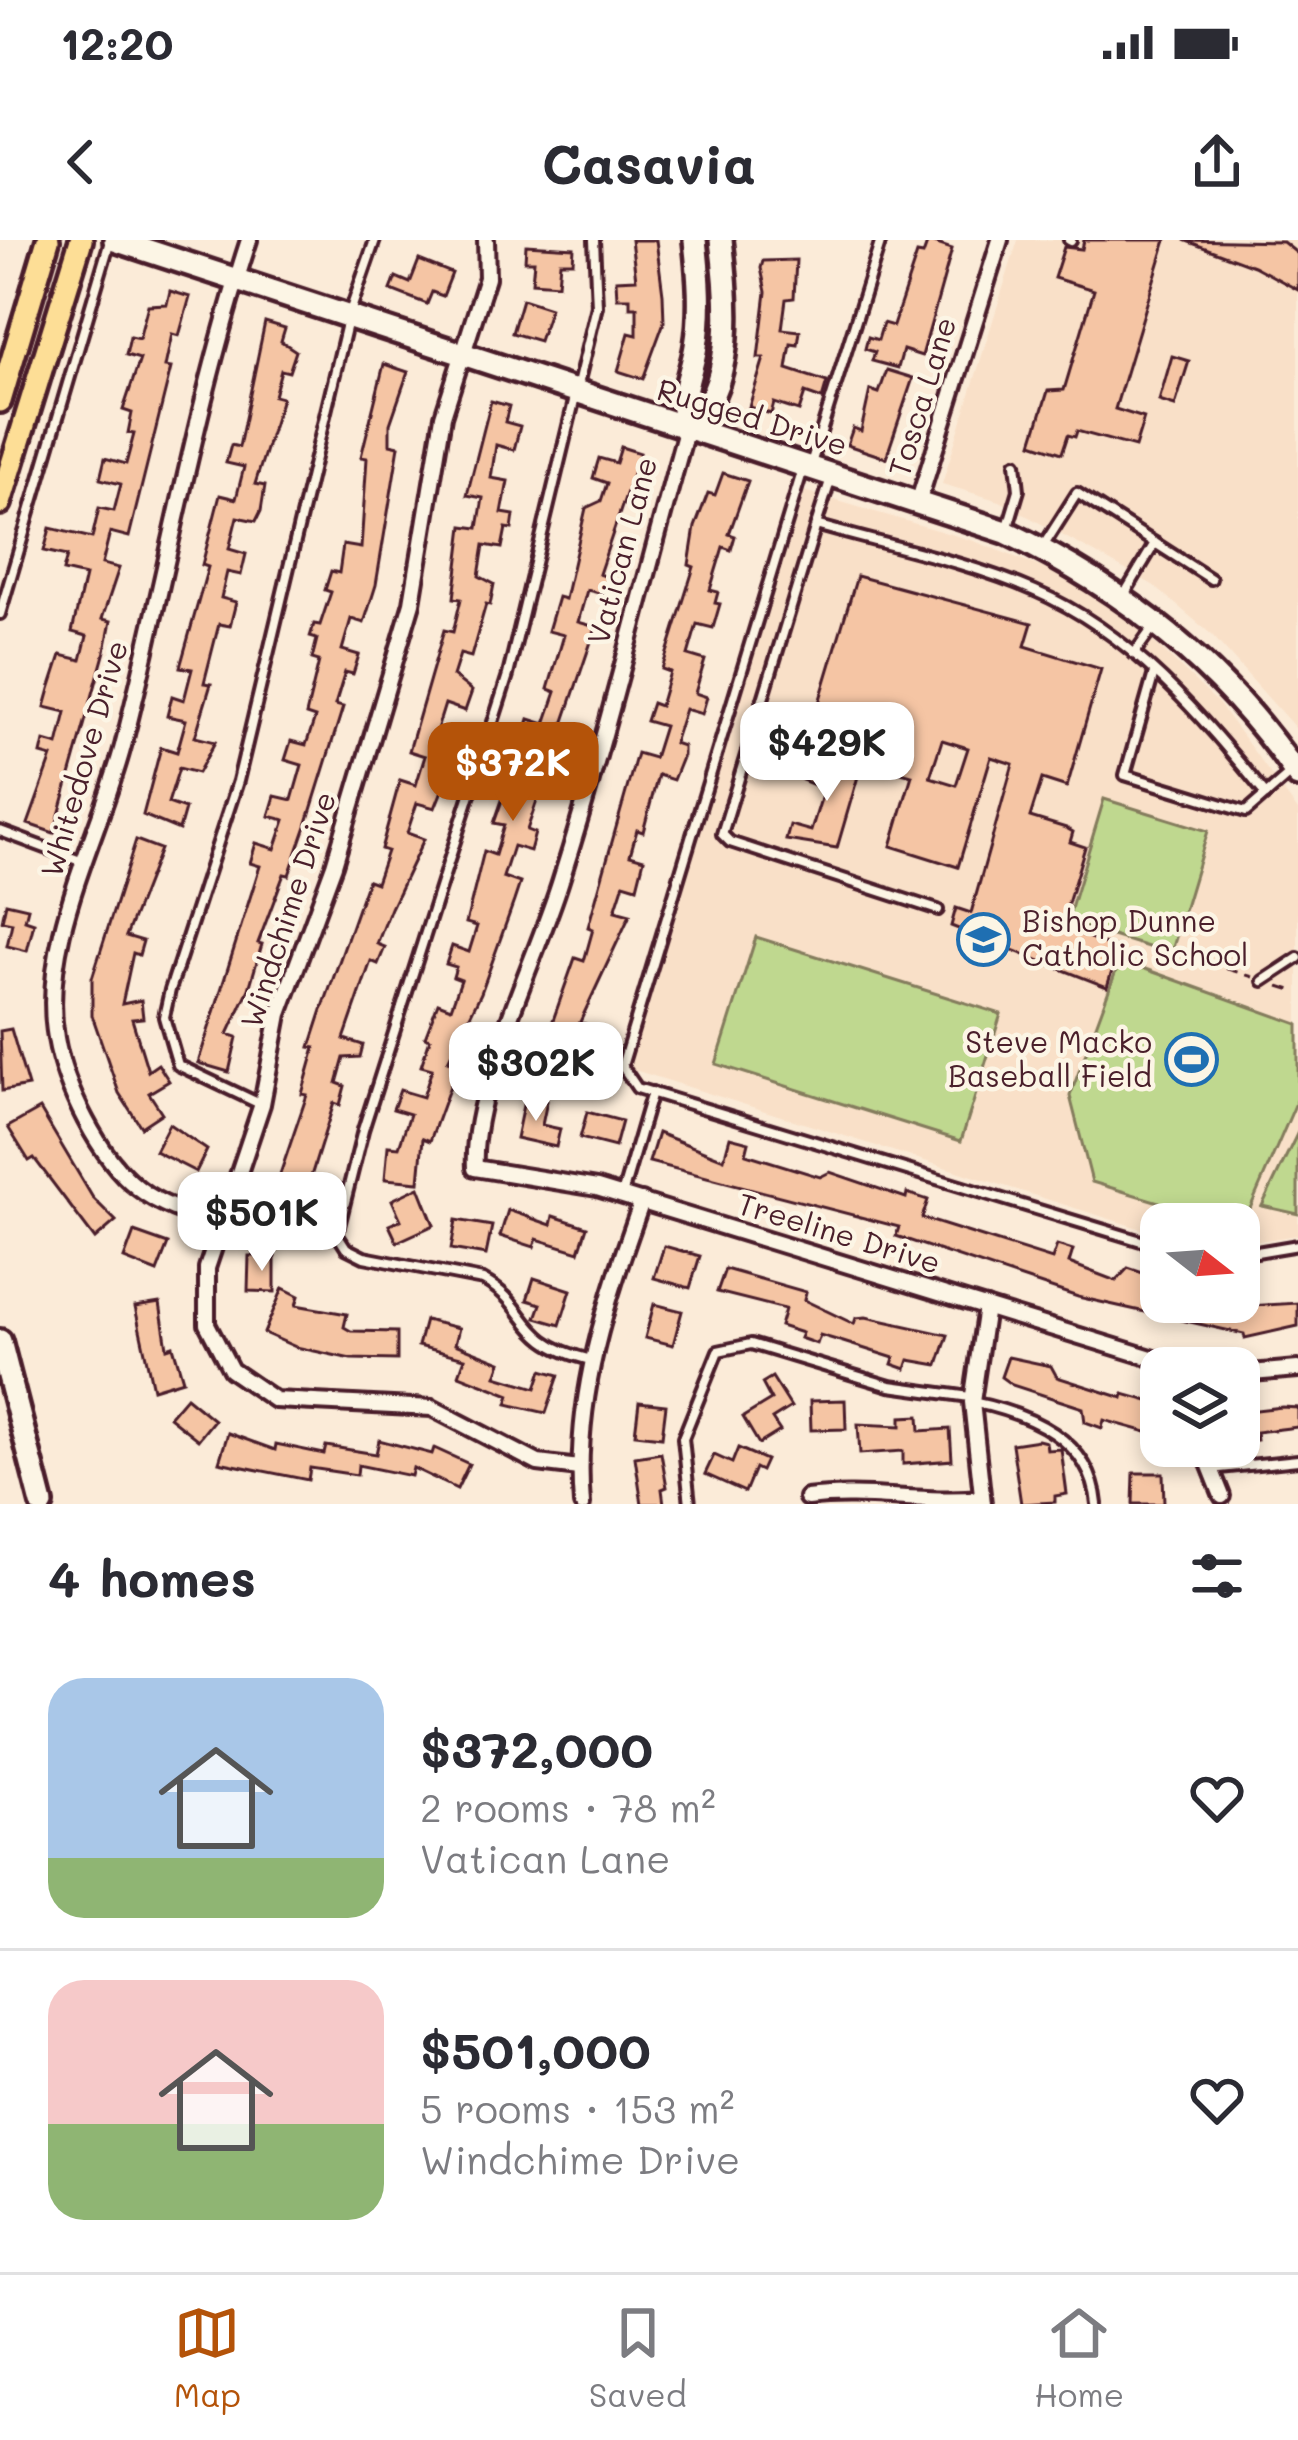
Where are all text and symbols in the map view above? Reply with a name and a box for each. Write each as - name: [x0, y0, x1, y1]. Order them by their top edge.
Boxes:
- text: 12:20: [60, 13, 173, 71]
- text: Casavia: [542, 127, 756, 198]
- icon: back: [48, 129, 114, 195]
- icon: share: [1184, 129, 1250, 195]
- street label: Tosca Lane: [878, 312, 964, 481]
- street label: Rugged Drive: [653, 368, 853, 464]
- street label: Vatican Lane: [577, 452, 665, 649]
- street label: Whitedove Drive: [30, 635, 136, 881]
- pin: $429K: [743, 702, 911, 804]
- text: $429K: [767, 715, 887, 766]
- pin: $372K: [429, 722, 597, 824]
- text: $372K: [455, 735, 571, 786]
- street label: Windchime Drive: [230, 786, 344, 1033]
- place label: Bishop Dunne Catholic School: [1022, 900, 1249, 974]
- school or university icon: Bishop Dunne Catholic School: [955, 911, 1011, 967]
- place label: Steve Macko Baseball Field: [948, 1021, 1152, 1095]
- pin: $302K: [452, 1022, 620, 1124]
- sports icon: Steve Macko Baseball Field: [1163, 1032, 1219, 1088]
- text: $302K: [476, 1035, 596, 1086]
- pin: $501K: [178, 1172, 346, 1274]
- street label: Treeline Drive: [733, 1182, 946, 1282]
- text: $501K: [205, 1185, 319, 1236]
- north arrow: [1140, 1203, 1260, 1323]
- map controls: [1140, 1203, 1260, 1467]
- button: layers: [1140, 1347, 1260, 1467]
- text: 4 homes: [48, 1543, 256, 1610]
- icon: filters: [1184, 1543, 1250, 1609]
- text: $372,000: [420, 1714, 653, 1781]
- icon: home: [144, 1726, 288, 1870]
- icon: heart: [1184, 1765, 1250, 1831]
- text: 2 rooms · 78 m²: [420, 1781, 716, 1832]
- text: Vatican Lane: [420, 1832, 670, 1883]
- text: $501,000: [420, 2015, 651, 2082]
- icon: home: [144, 2028, 288, 2172]
- icon: heart: [1184, 2067, 1250, 2133]
- text: 5 rooms · 153 m²: [420, 2082, 734, 2133]
- text: Windchime Drive: [420, 2133, 740, 2184]
- tab: Map: [174, 2300, 241, 2415]
- tab: Saved: [589, 2300, 687, 2415]
- tab: Home: [1034, 2300, 1124, 2415]

